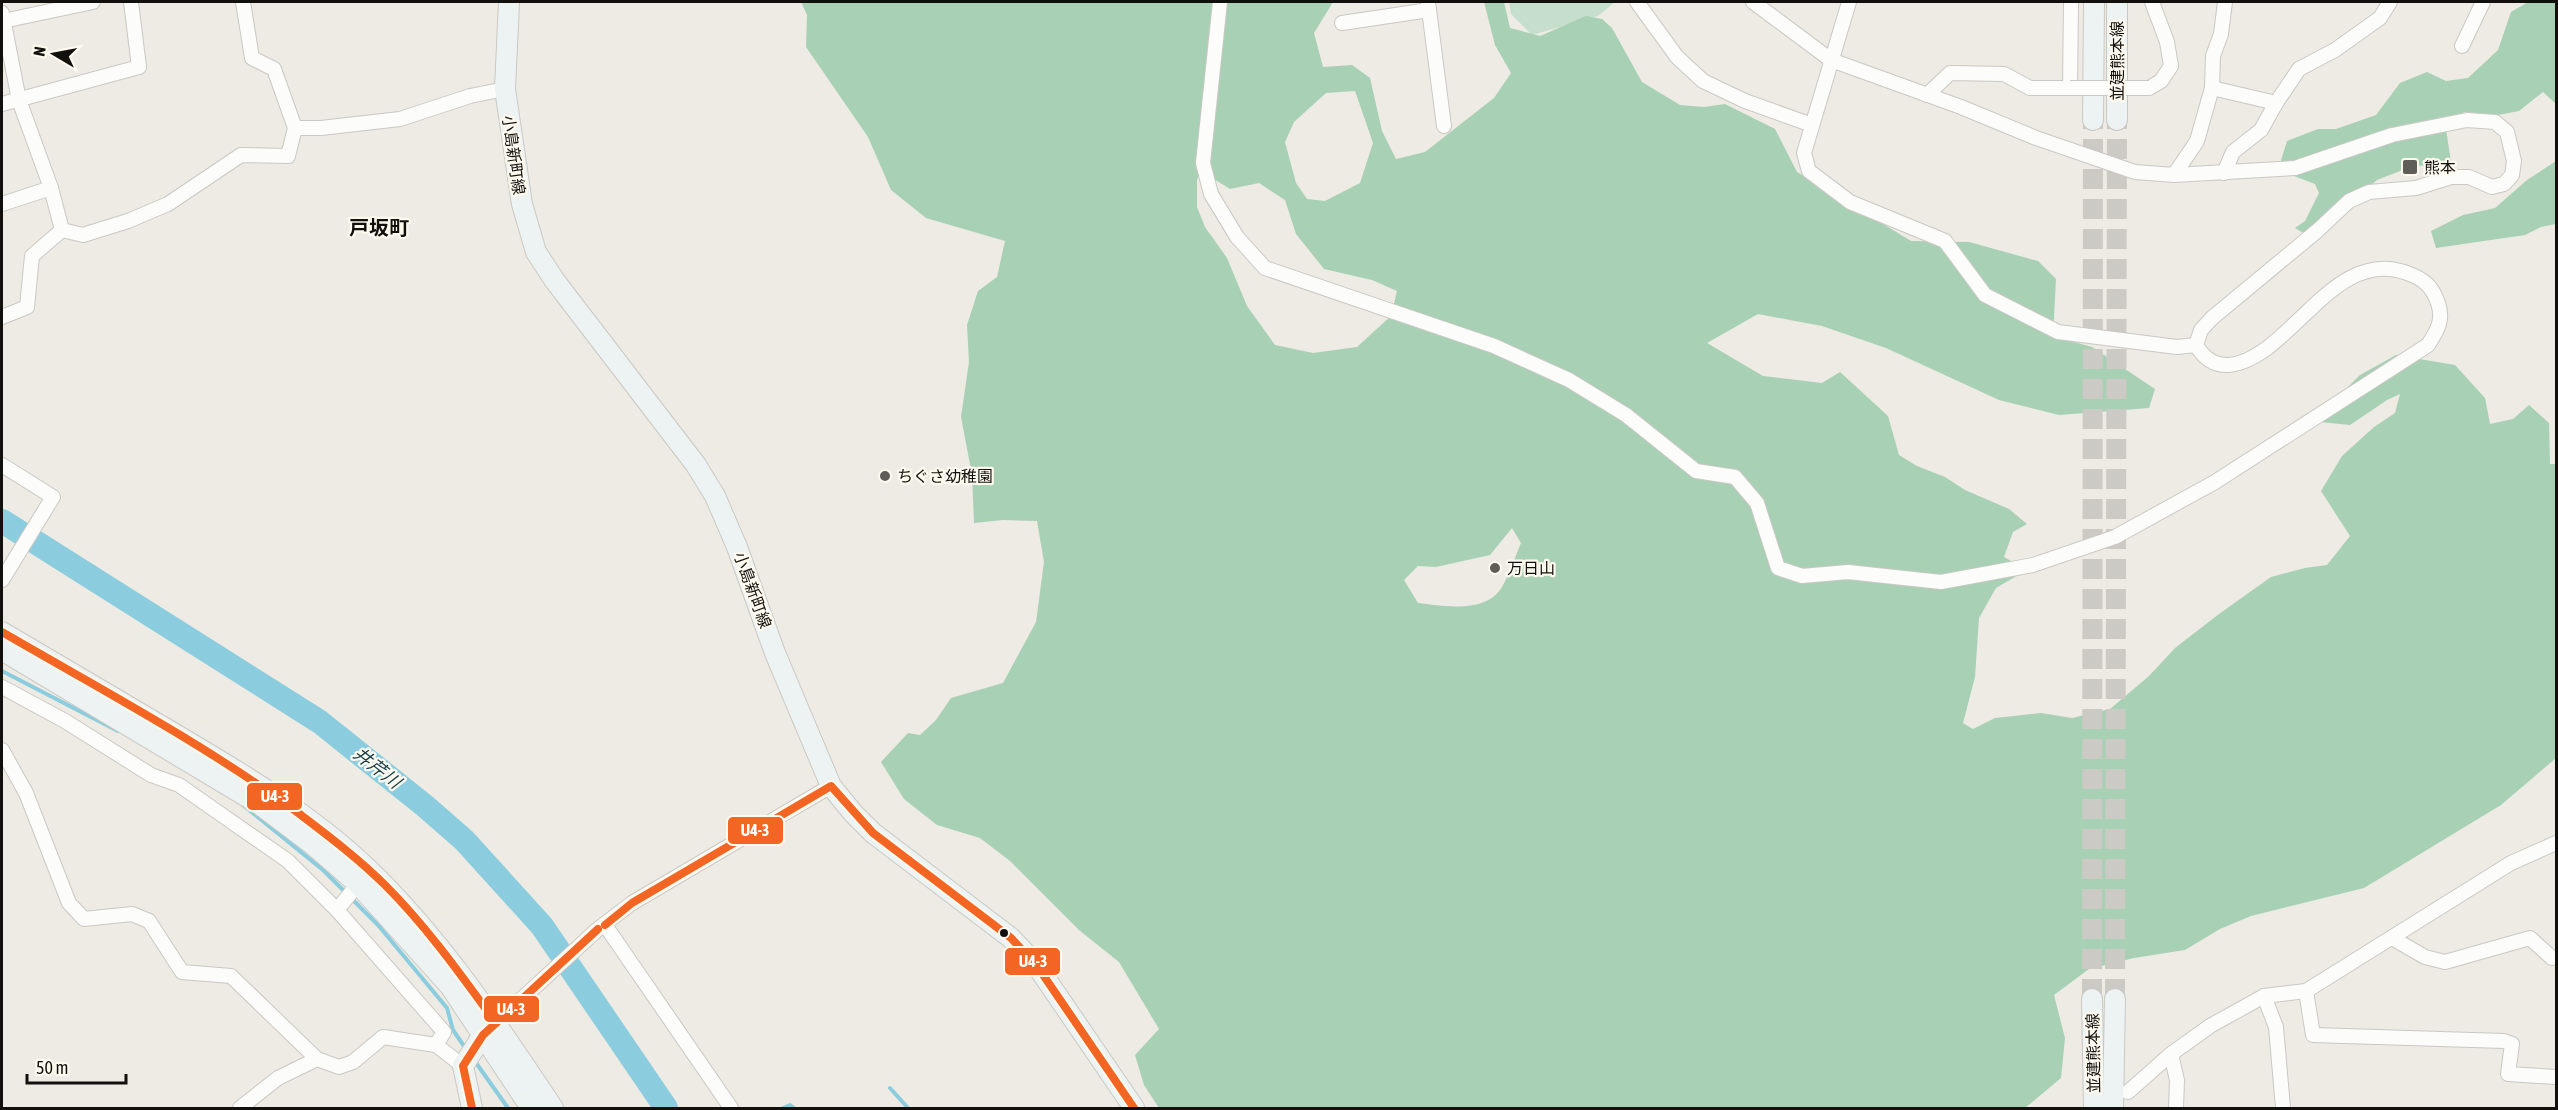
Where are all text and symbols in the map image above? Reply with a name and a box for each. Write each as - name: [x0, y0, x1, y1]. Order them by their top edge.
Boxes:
- street label: 並建熊本線: [2108, 21, 2126, 101]
- north arrow: [24, 24, 84, 84]
- text: N: [30, 45, 49, 58]
- street label: 小島新町線: [500, 114, 528, 196]
- marker: 熊本: [2401, 158, 2419, 176]
- place label: 熊本: [2424, 158, 2456, 176]
- district label: 戸坂町: [349, 216, 409, 239]
- place label: ちぐさ幼稚園: [897, 467, 993, 485]
- marker: ちぐさ幼稚園: [878, 469, 892, 483]
- street label: 小島新町線: [731, 549, 775, 631]
- place label: 万日山: [1507, 559, 1555, 577]
- marker: 万日山: [1488, 561, 1502, 575]
- water label: 井芹川: [350, 743, 407, 794]
- line badge: U4-3: [246, 782, 303, 811]
- text: U4-3: [261, 787, 289, 805]
- line badge: U4-3: [727, 816, 784, 845]
- text: U4-3: [741, 821, 769, 839]
- unlabelled marker: [998, 927, 1010, 939]
- line badge: U4-3: [1004, 947, 1061, 976]
- text: U4-3: [1019, 952, 1047, 970]
- line badge: U4-3: [483, 995, 540, 1023]
- text: U4-3: [497, 1000, 525, 1018]
- street label: 並建熊本線: [2083, 1013, 2103, 1093]
- scale bar: [27, 1047, 126, 1085]
- text: 50 m: [36, 1057, 68, 1078]

